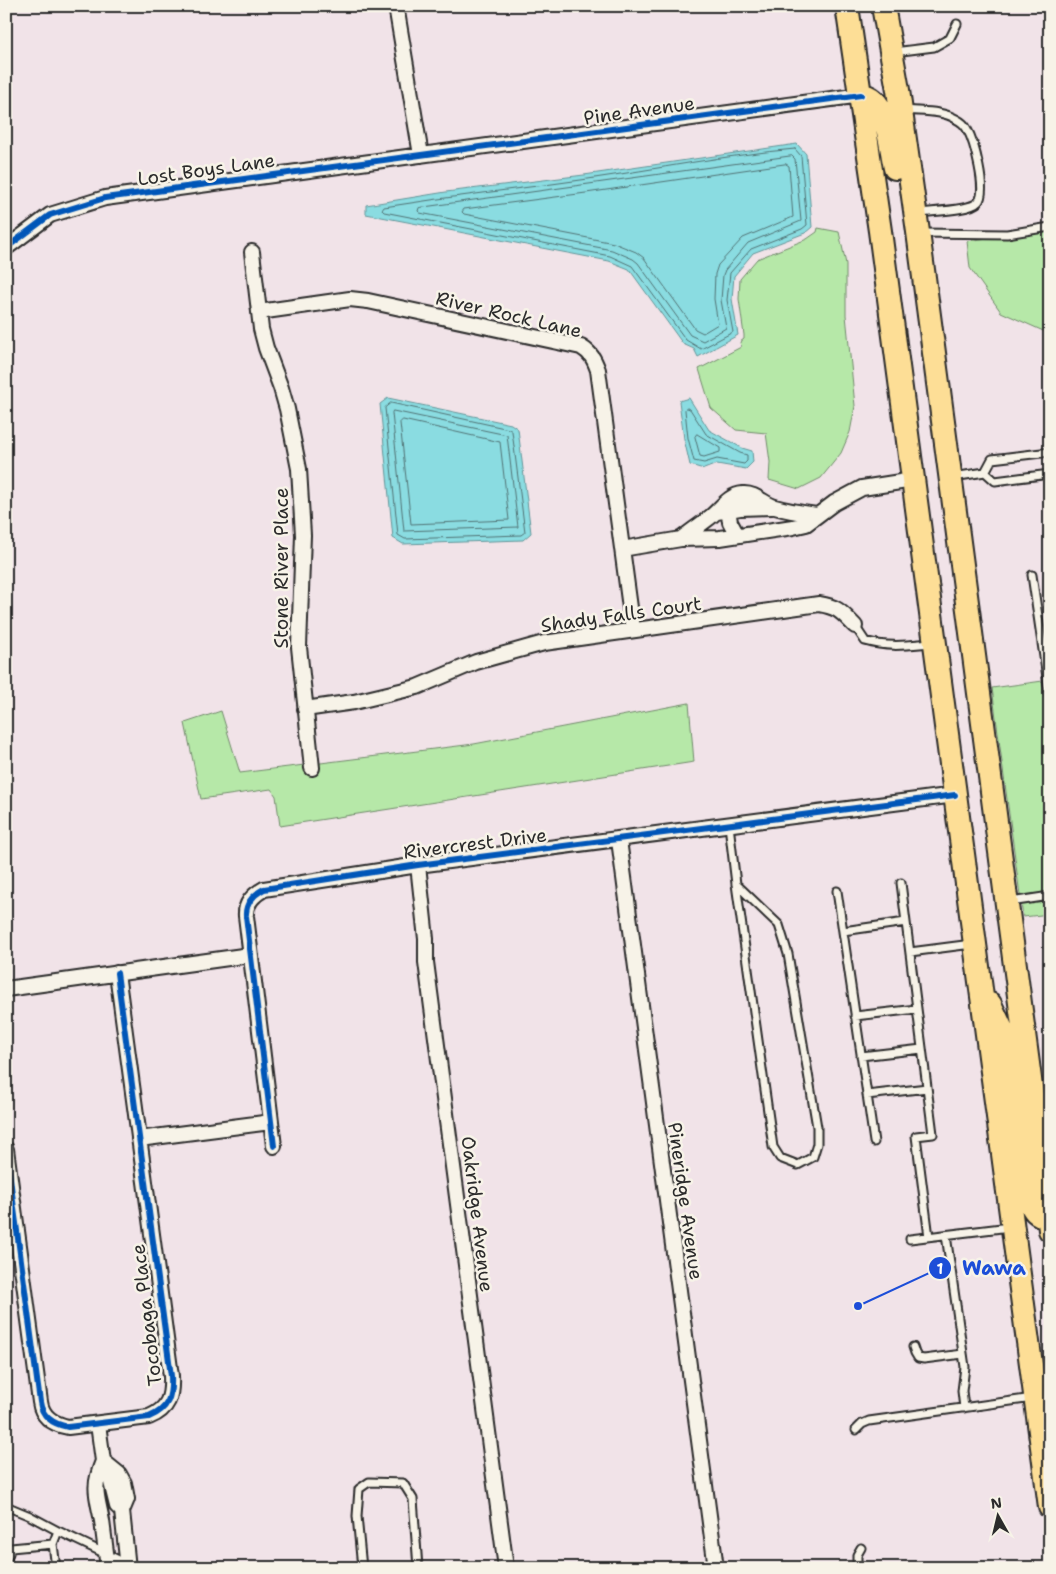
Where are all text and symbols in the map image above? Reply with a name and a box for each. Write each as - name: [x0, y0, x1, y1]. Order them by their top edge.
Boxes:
- street label: Pine Avenue: [582, 90, 696, 131]
- street label: Lost Boys Lane: [136, 147, 276, 192]
- street label: River Rock Lane: [433, 286, 584, 343]
- street label: Stone River Place: [269, 488, 294, 648]
- street label: Shady Falls Court: [539, 591, 703, 638]
- street label: Rivercrest Drive: [402, 822, 548, 865]
- street label: Pineridge Avenue: [662, 1121, 709, 1282]
- street label: Oakridge Avenue: [456, 1135, 499, 1293]
- street label: Tocobaga Place: [125, 1243, 168, 1387]
- callout: Wawa: [927, 1251, 1036, 1286]
- text: Wawa: [962, 1255, 1026, 1281]
- text: 1: [937, 1259, 944, 1279]
- north arrow: [974, 1492, 1024, 1542]
- text: N: [989, 1493, 1003, 1513]

